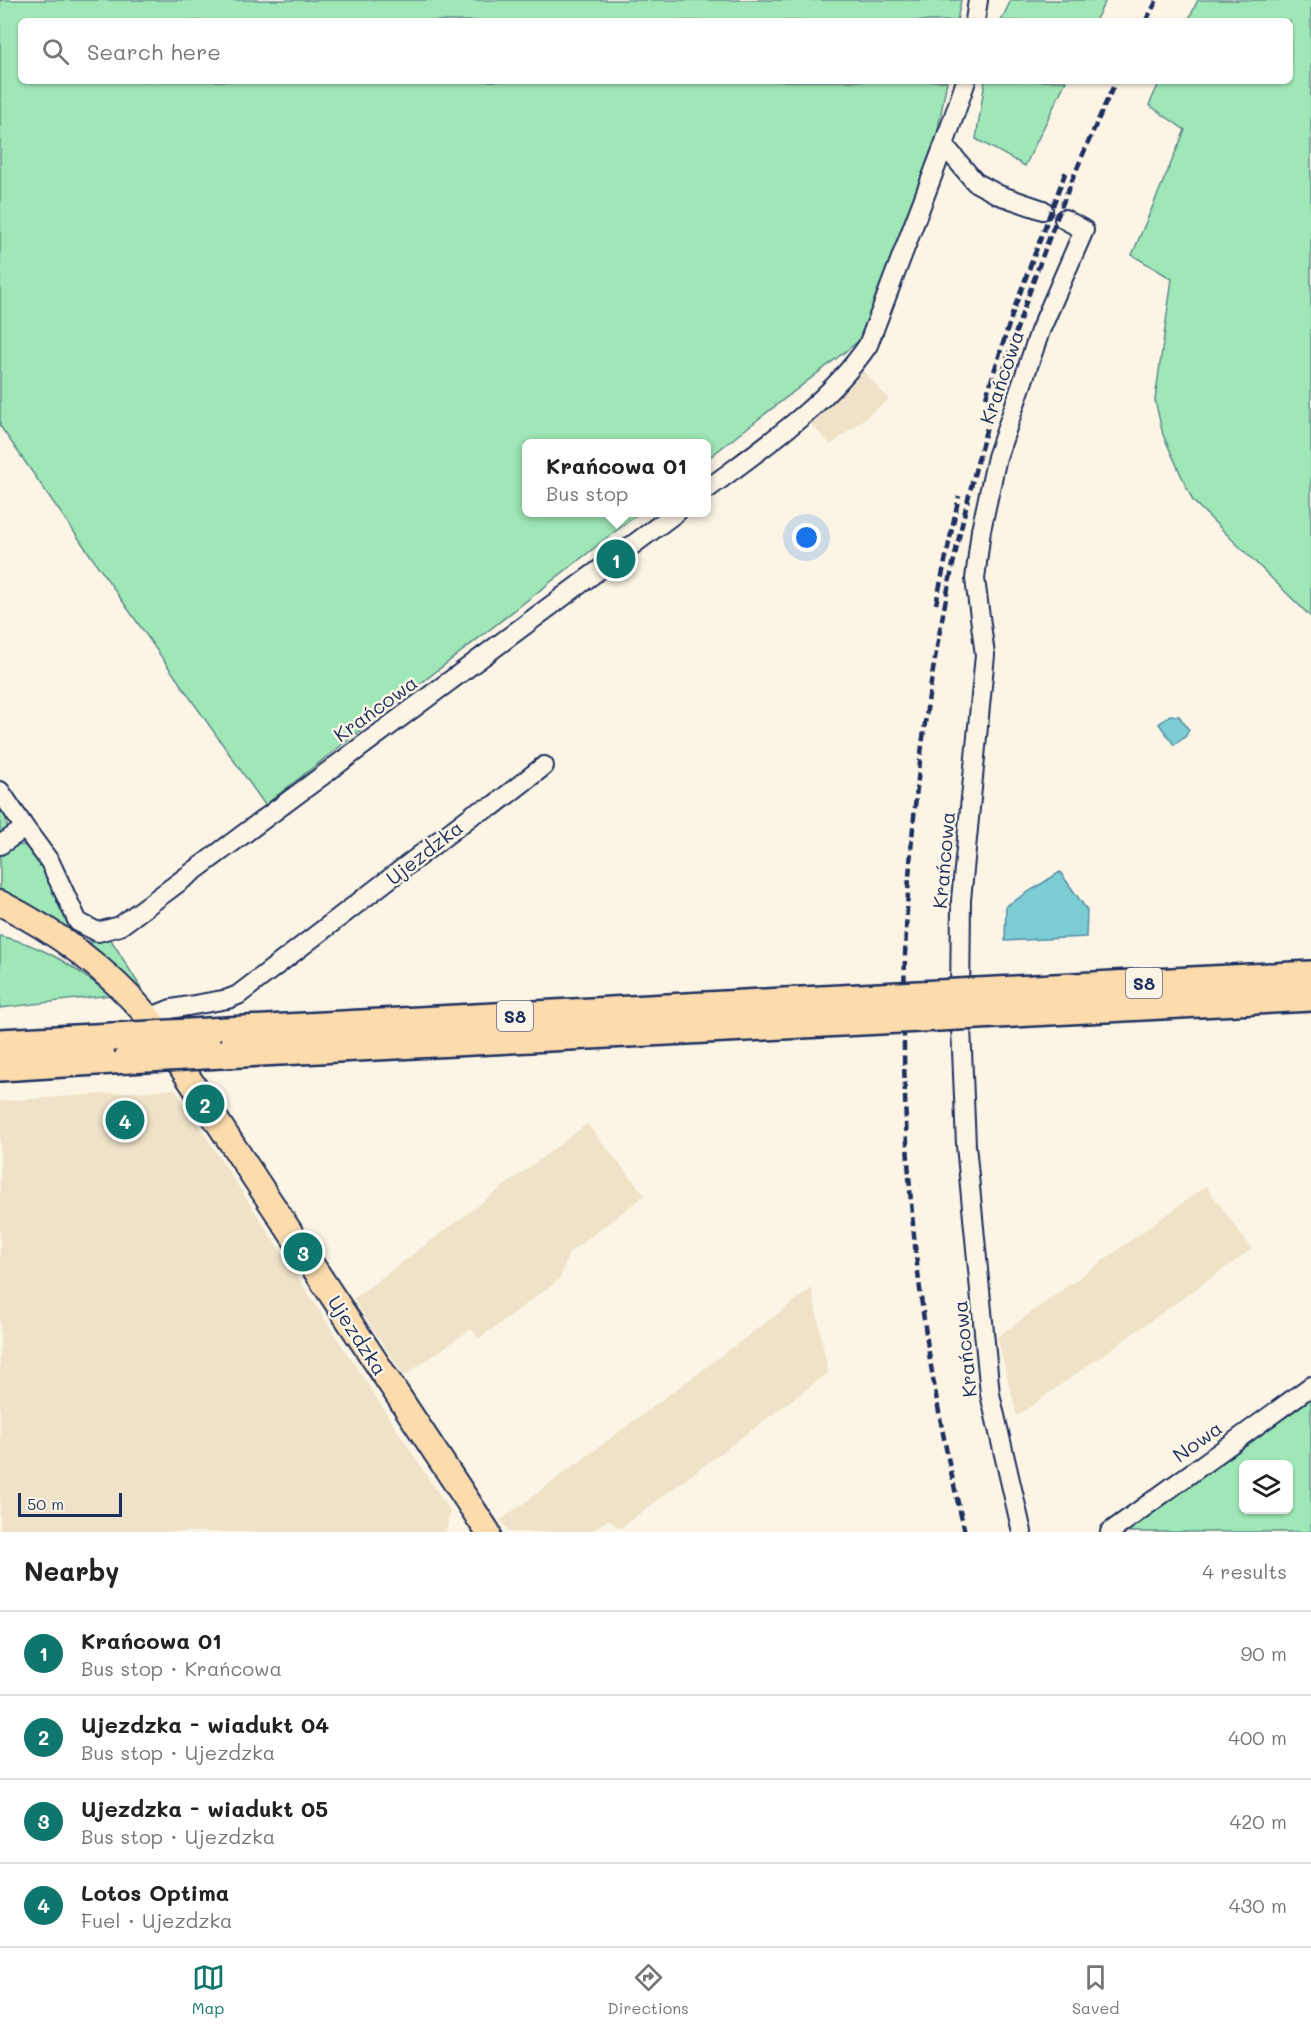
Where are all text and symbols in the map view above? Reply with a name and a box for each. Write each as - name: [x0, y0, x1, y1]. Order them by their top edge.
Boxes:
- search box: [18, 18, 1293, 84]
- icon: search: [39, 35, 72, 68]
- text: Search here: [87, 37, 221, 66]
- street label: Krańcowa: [973, 327, 1029, 427]
- popup: [522, 439, 711, 517]
- text: Krańcowa 01: [546, 451, 687, 480]
- text: Bus stop: [546, 480, 628, 506]
- your location: [792, 523, 821, 552]
- pin: 1: [596, 536, 636, 582]
- street label: Krańcowa: [328, 669, 422, 747]
- street label: Krańcowa: [926, 810, 960, 910]
- street label: Ujezdzka: [380, 814, 468, 890]
- road number: S8: [1126, 968, 1162, 998]
- road number: S8: [497, 1001, 533, 1031]
- pin: 2: [186, 1082, 224, 1126]
- pin: 4: [106, 1098, 144, 1142]
- pin: 3: [284, 1230, 322, 1274]
- street label: Ujezdzka: [322, 1290, 394, 1380]
- street label: Krańcowa: [946, 1299, 982, 1399]
- street label: Nowa: [1167, 1414, 1227, 1468]
- map controls: [1239, 1460, 1293, 1514]
- button: layers: [1239, 1460, 1293, 1514]
- scale bar: [18, 1490, 122, 1518]
- text: 50 m: [27, 1493, 64, 1514]
- text: Nearby: [24, 1554, 119, 1588]
- text: 4 results: [1202, 1558, 1287, 1584]
- text: Krańcowa 01: [81, 1626, 222, 1655]
- text: 1: [39, 1640, 48, 1666]
- text: 90 m: [1241, 1640, 1287, 1666]
- text: Bus stop · Krańcowa: [81, 1655, 282, 1681]
- text: Ujezdzka - wiadukt 04: [81, 1710, 329, 1739]
- text: 2: [38, 1724, 49, 1750]
- text: 400 m: [1228, 1724, 1287, 1750]
- text: Bus stop · Ujezdzka: [81, 1739, 275, 1765]
- text: Ujezdzka - wiadukt 05: [81, 1794, 328, 1823]
- text: 3: [38, 1808, 50, 1834]
- text: 420 m: [1229, 1808, 1287, 1834]
- text: Bus stop · Ujezdzka: [81, 1823, 275, 1849]
- text: Lotos Optima: [81, 1878, 229, 1907]
- text: 4: [37, 1892, 50, 1918]
- text: 430 m: [1229, 1892, 1287, 1918]
- text: Fuel · Ujezdzka: [81, 1907, 232, 1933]
- tab: Map: [192, 1961, 225, 2018]
- tab: Directions: [608, 1961, 689, 2018]
- tab: Saved: [1072, 1961, 1119, 2018]

